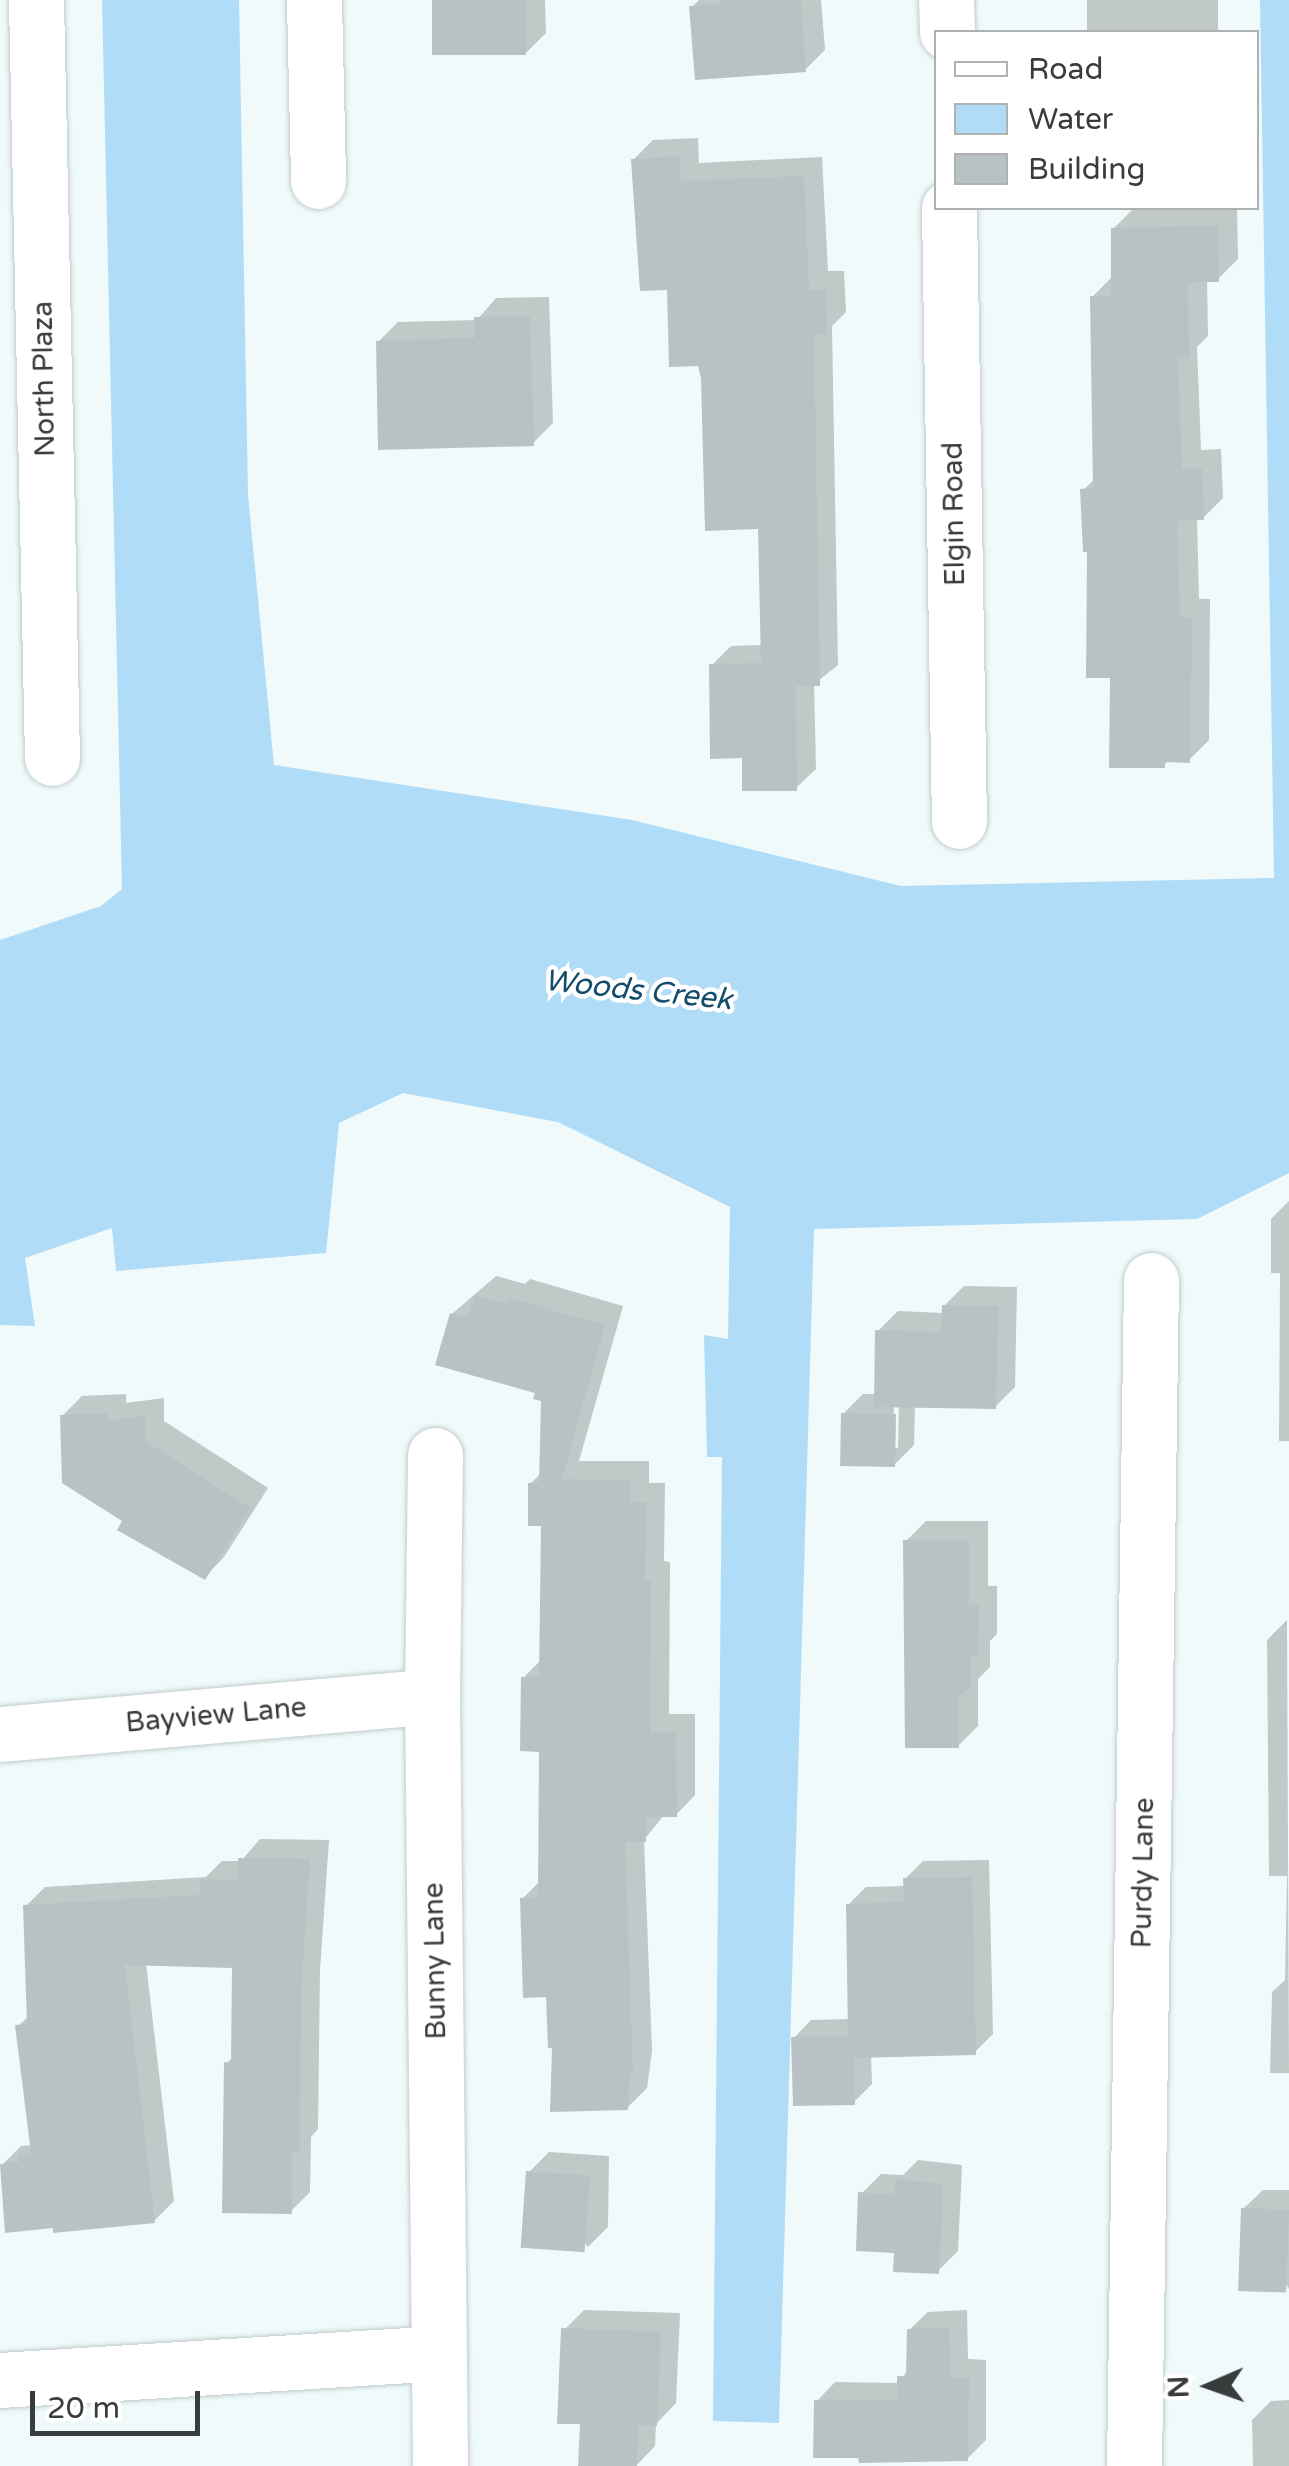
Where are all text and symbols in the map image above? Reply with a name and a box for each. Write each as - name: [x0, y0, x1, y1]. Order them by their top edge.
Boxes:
- legend: [934, 30, 1259, 210]
- text: Road: [1028, 51, 1103, 88]
- text: Water: [1028, 101, 1113, 138]
- text: Building: [1028, 151, 1145, 188]
- street label: North Plaza: [26, 301, 62, 457]
- street label: Elgin Road: [936, 442, 972, 586]
- water label: Woods Creek: [542, 963, 734, 1019]
- street label: Bayview Lane: [124, 1690, 308, 1740]
- street label: Purdy Lane: [1125, 1797, 1161, 1949]
- street label: Bunny Lane: [417, 1882, 453, 2040]
- north arrow: [1159, 2336, 1259, 2436]
- scale bar: [35, 2371, 205, 2433]
- text: N: [1162, 2375, 1196, 2399]
- text: 20 m: [47, 2390, 120, 2427]

